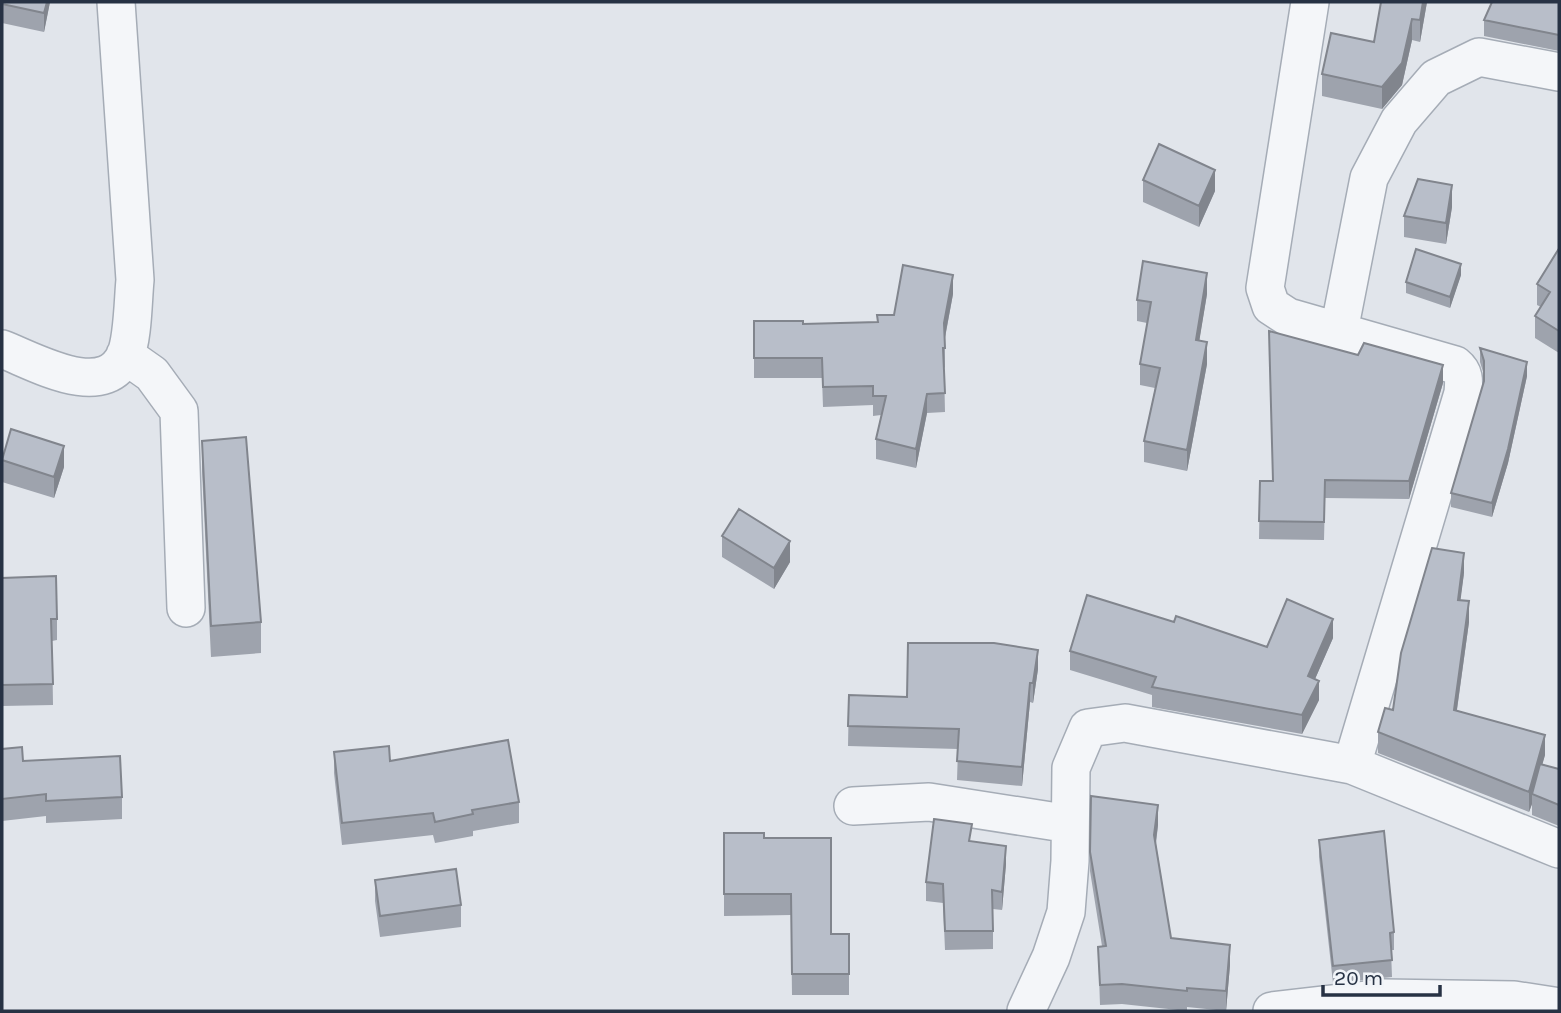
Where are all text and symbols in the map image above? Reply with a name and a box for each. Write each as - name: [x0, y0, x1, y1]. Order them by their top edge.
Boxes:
- scale bar: [1323, 954, 1440, 998]
- text: 20 m: [1334, 966, 1383, 990]

